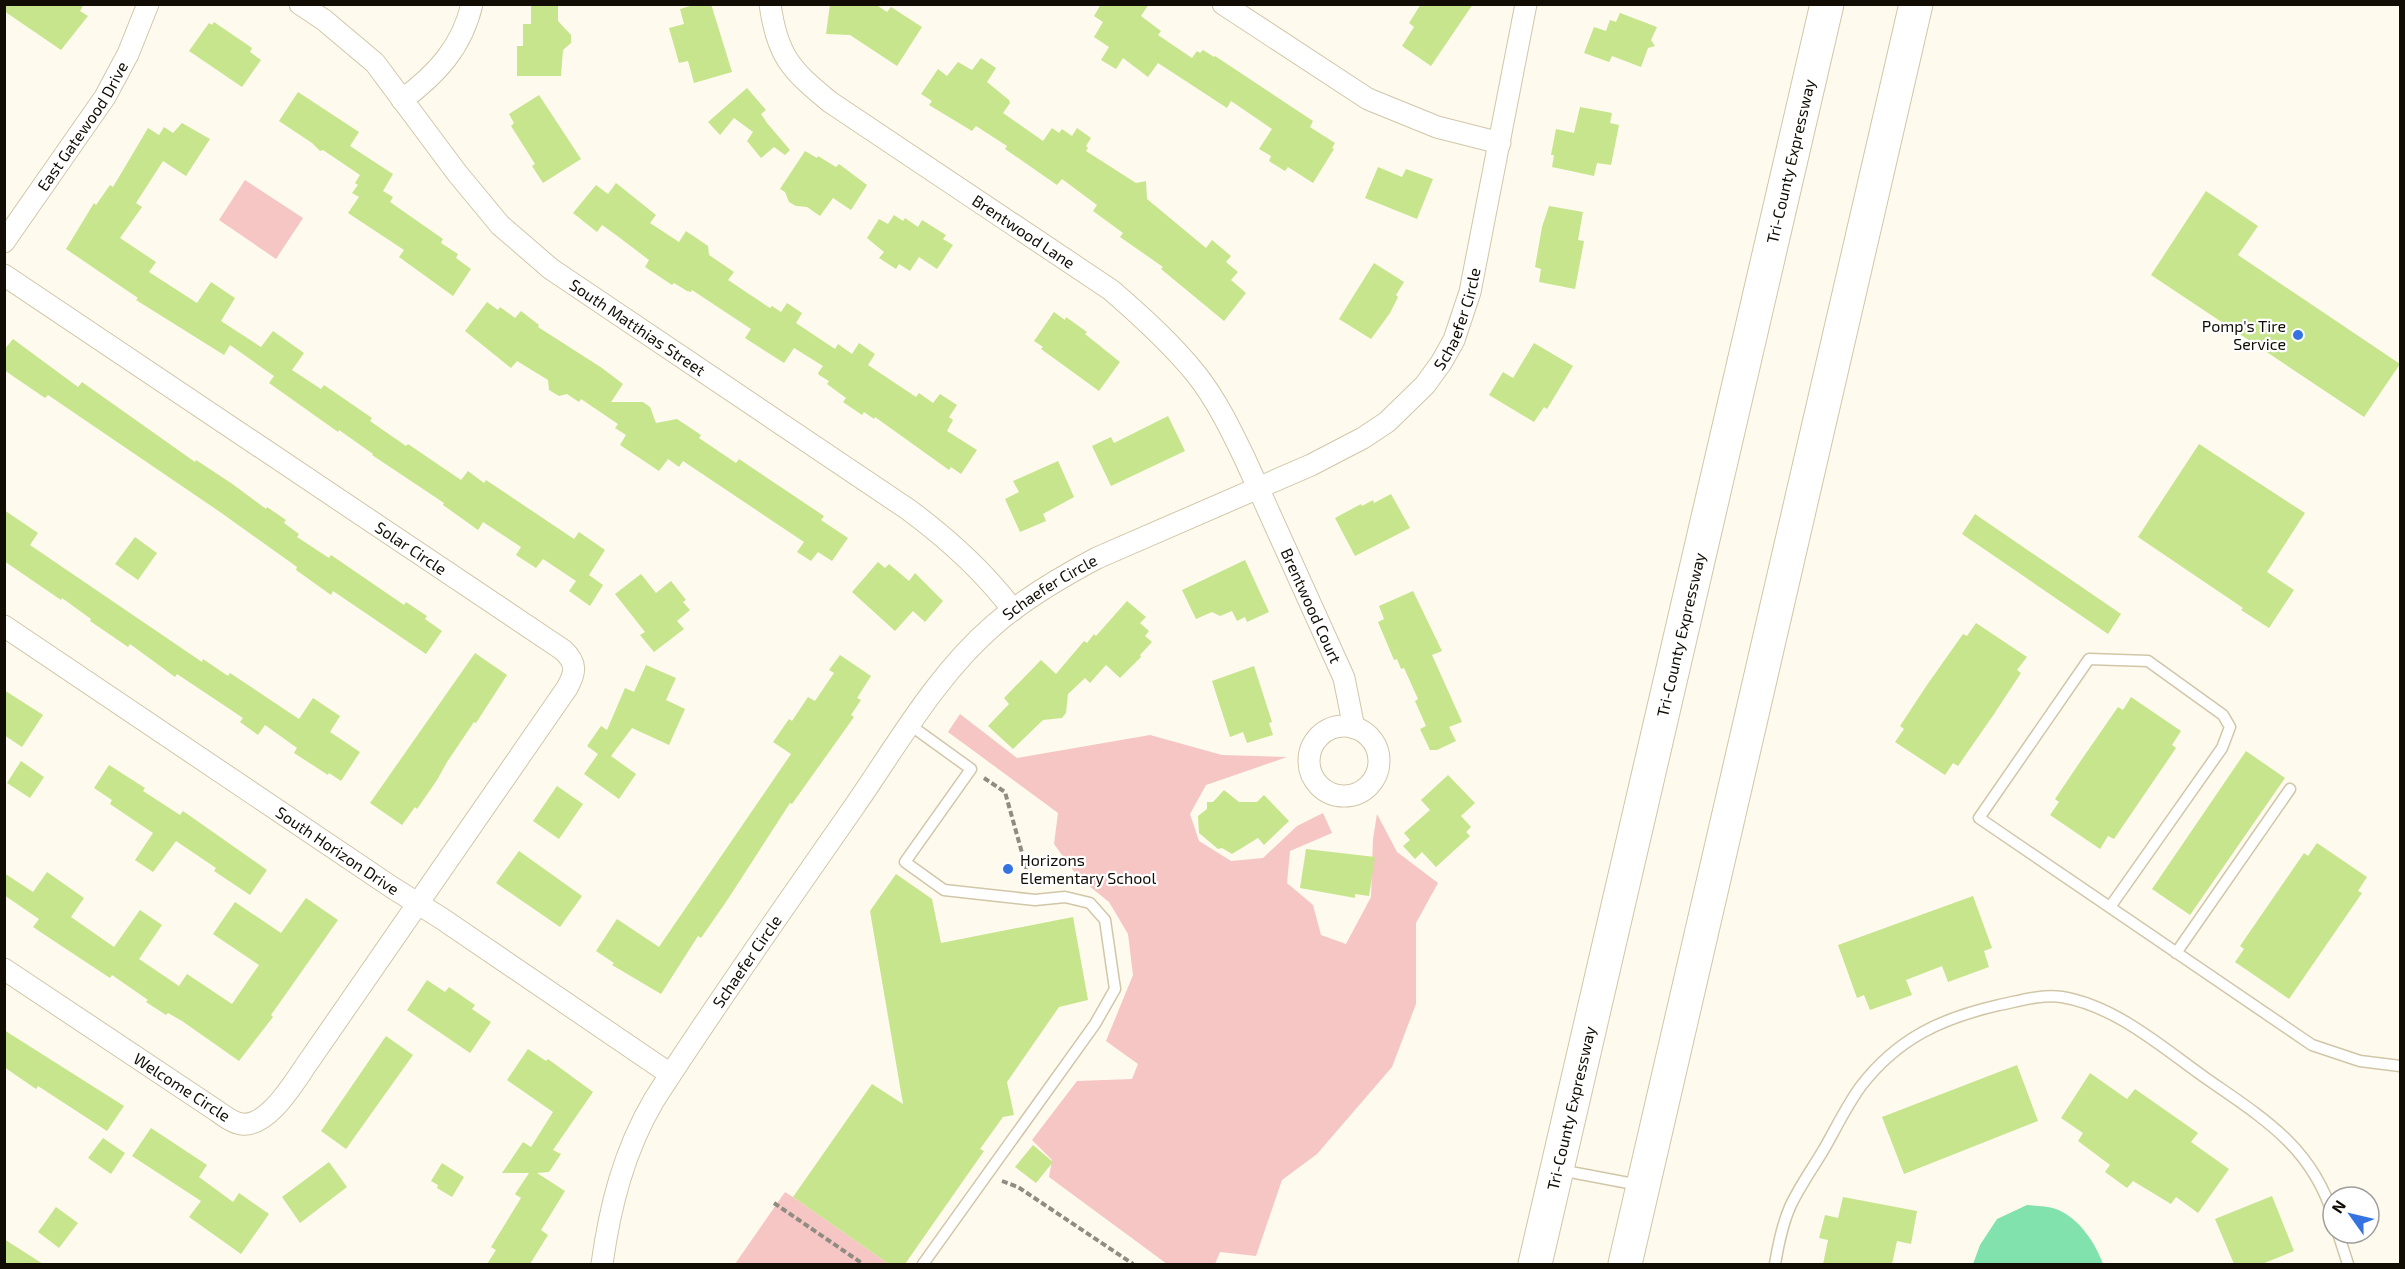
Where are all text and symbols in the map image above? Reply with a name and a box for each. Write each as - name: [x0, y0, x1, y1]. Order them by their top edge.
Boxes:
- street label: East Gatewood Drive: [33, 58, 131, 194]
- street label: Tri-County Expressway: [1762, 77, 1818, 245]
- street label: Brentwood Lane: [969, 190, 1079, 272]
- street label: Schaefer Circle: [1429, 266, 1484, 374]
- street label: South Matthias Street: [566, 274, 709, 379]
- place label: Pomp's Tire Service: [2202, 316, 2286, 353]
- marker: Pomp's Tire Service: [2291, 328, 2305, 342]
- street label: Solar Circle: [372, 517, 450, 578]
- street label: Brentwood Court: [1278, 545, 1346, 666]
- street label: Schaefer Circle: [998, 550, 1100, 623]
- street label: Tri-County Expressway: [1652, 550, 1709, 719]
- street label: South Horizon Drive: [272, 802, 403, 898]
- place label: Horizons Elementary School: [1020, 850, 1156, 887]
- marker: Horizons Elementary School: [1001, 862, 1015, 876]
- street label: Schaefer Circle: [708, 911, 785, 1011]
- street label: Tri-County Expressway: [1542, 1024, 1599, 1192]
- street label: Welcome Circle: [130, 1048, 234, 1125]
- north arrow: [2321, 1185, 2381, 1245]
- text: N: [2327, 1196, 2349, 1216]

